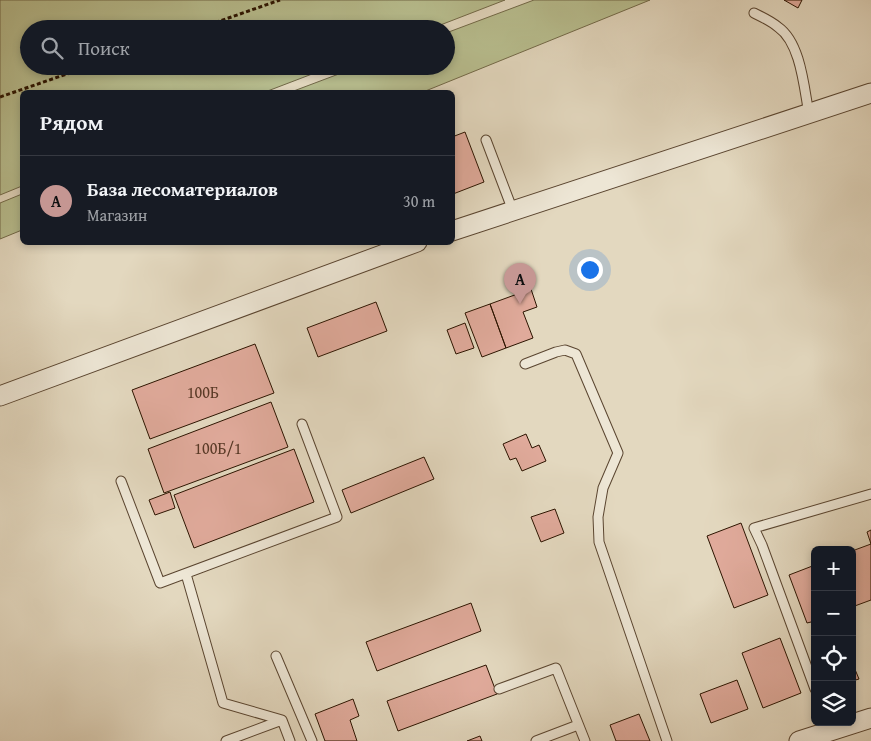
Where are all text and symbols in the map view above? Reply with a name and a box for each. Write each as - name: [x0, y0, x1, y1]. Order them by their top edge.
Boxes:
- search box: [20, 20, 455, 75]
- icon: search: [38, 34, 66, 62]
- text: Поиск: [78, 34, 130, 62]
- text: Рядом: [40, 107, 103, 138]
- text: База лесоматериалов: [87, 175, 278, 203]
- text: A: [51, 189, 61, 213]
- text: 30 m: [403, 189, 435, 213]
- text: Магазин: [87, 203, 147, 227]
- your location: [577, 257, 603, 283]
- pin: A: [504, 263, 536, 304]
- house number: 100Б: [187, 380, 219, 404]
- house number: 100Б/1: [194, 436, 242, 460]
- map controls: [811, 546, 856, 726]
- button: +: [811, 546, 856, 591]
- button: −: [811, 591, 856, 636]
- button: locate: [811, 636, 856, 681]
- button: layers: [811, 681, 856, 726]

